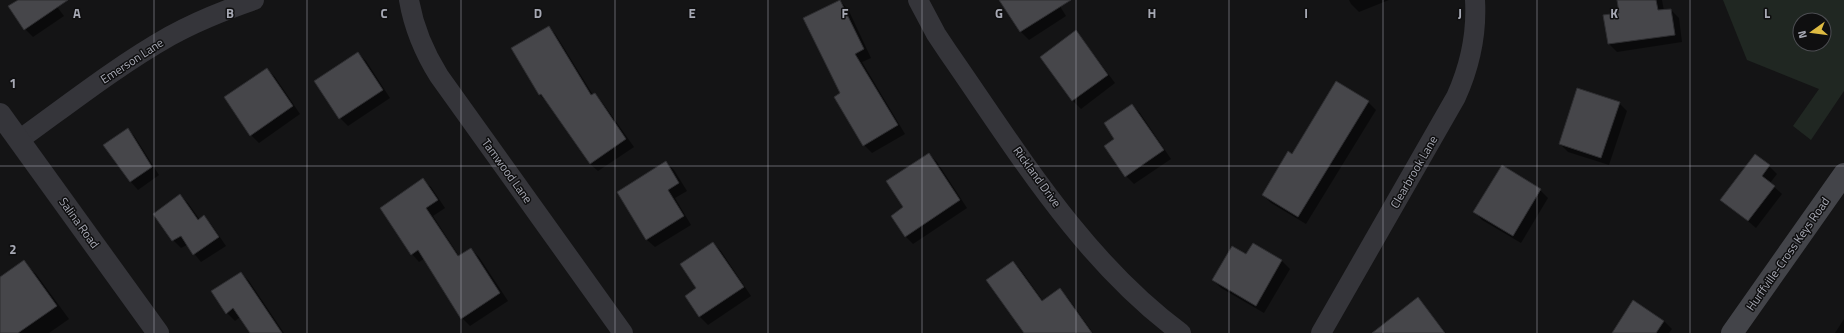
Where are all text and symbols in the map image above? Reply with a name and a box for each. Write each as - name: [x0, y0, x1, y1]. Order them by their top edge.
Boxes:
- text: A: [73, 3, 81, 23]
- text: B: [226, 3, 234, 23]
- text: C: [380, 3, 388, 23]
- text: D: [534, 3, 542, 23]
- text: E: [688, 3, 696, 23]
- text: F: [842, 3, 849, 23]
- text: G: [995, 3, 1003, 23]
- text: H: [1148, 3, 1156, 23]
- text: I: [1304, 3, 1308, 23]
- text: J: [1458, 3, 1462, 23]
- text: K: [1610, 3, 1618, 23]
- text: L: [1764, 3, 1770, 23]
- north arrow: [1792, 12, 1832, 52]
- text: N: [1794, 29, 1811, 40]
- street label: Emerson Lane: [96, 33, 167, 88]
- text: 1: [9, 73, 17, 93]
- street label: Clearbrook Lane: [1385, 132, 1442, 212]
- street label: Tamwood Lane: [477, 134, 537, 207]
- street label: Rickland Drive: [1009, 142, 1066, 211]
- street label: Salina Road: [54, 193, 104, 252]
- street label: Hurffville-Cross Keys Road: [1741, 193, 1834, 314]
- text: 2: [9, 239, 17, 259]

